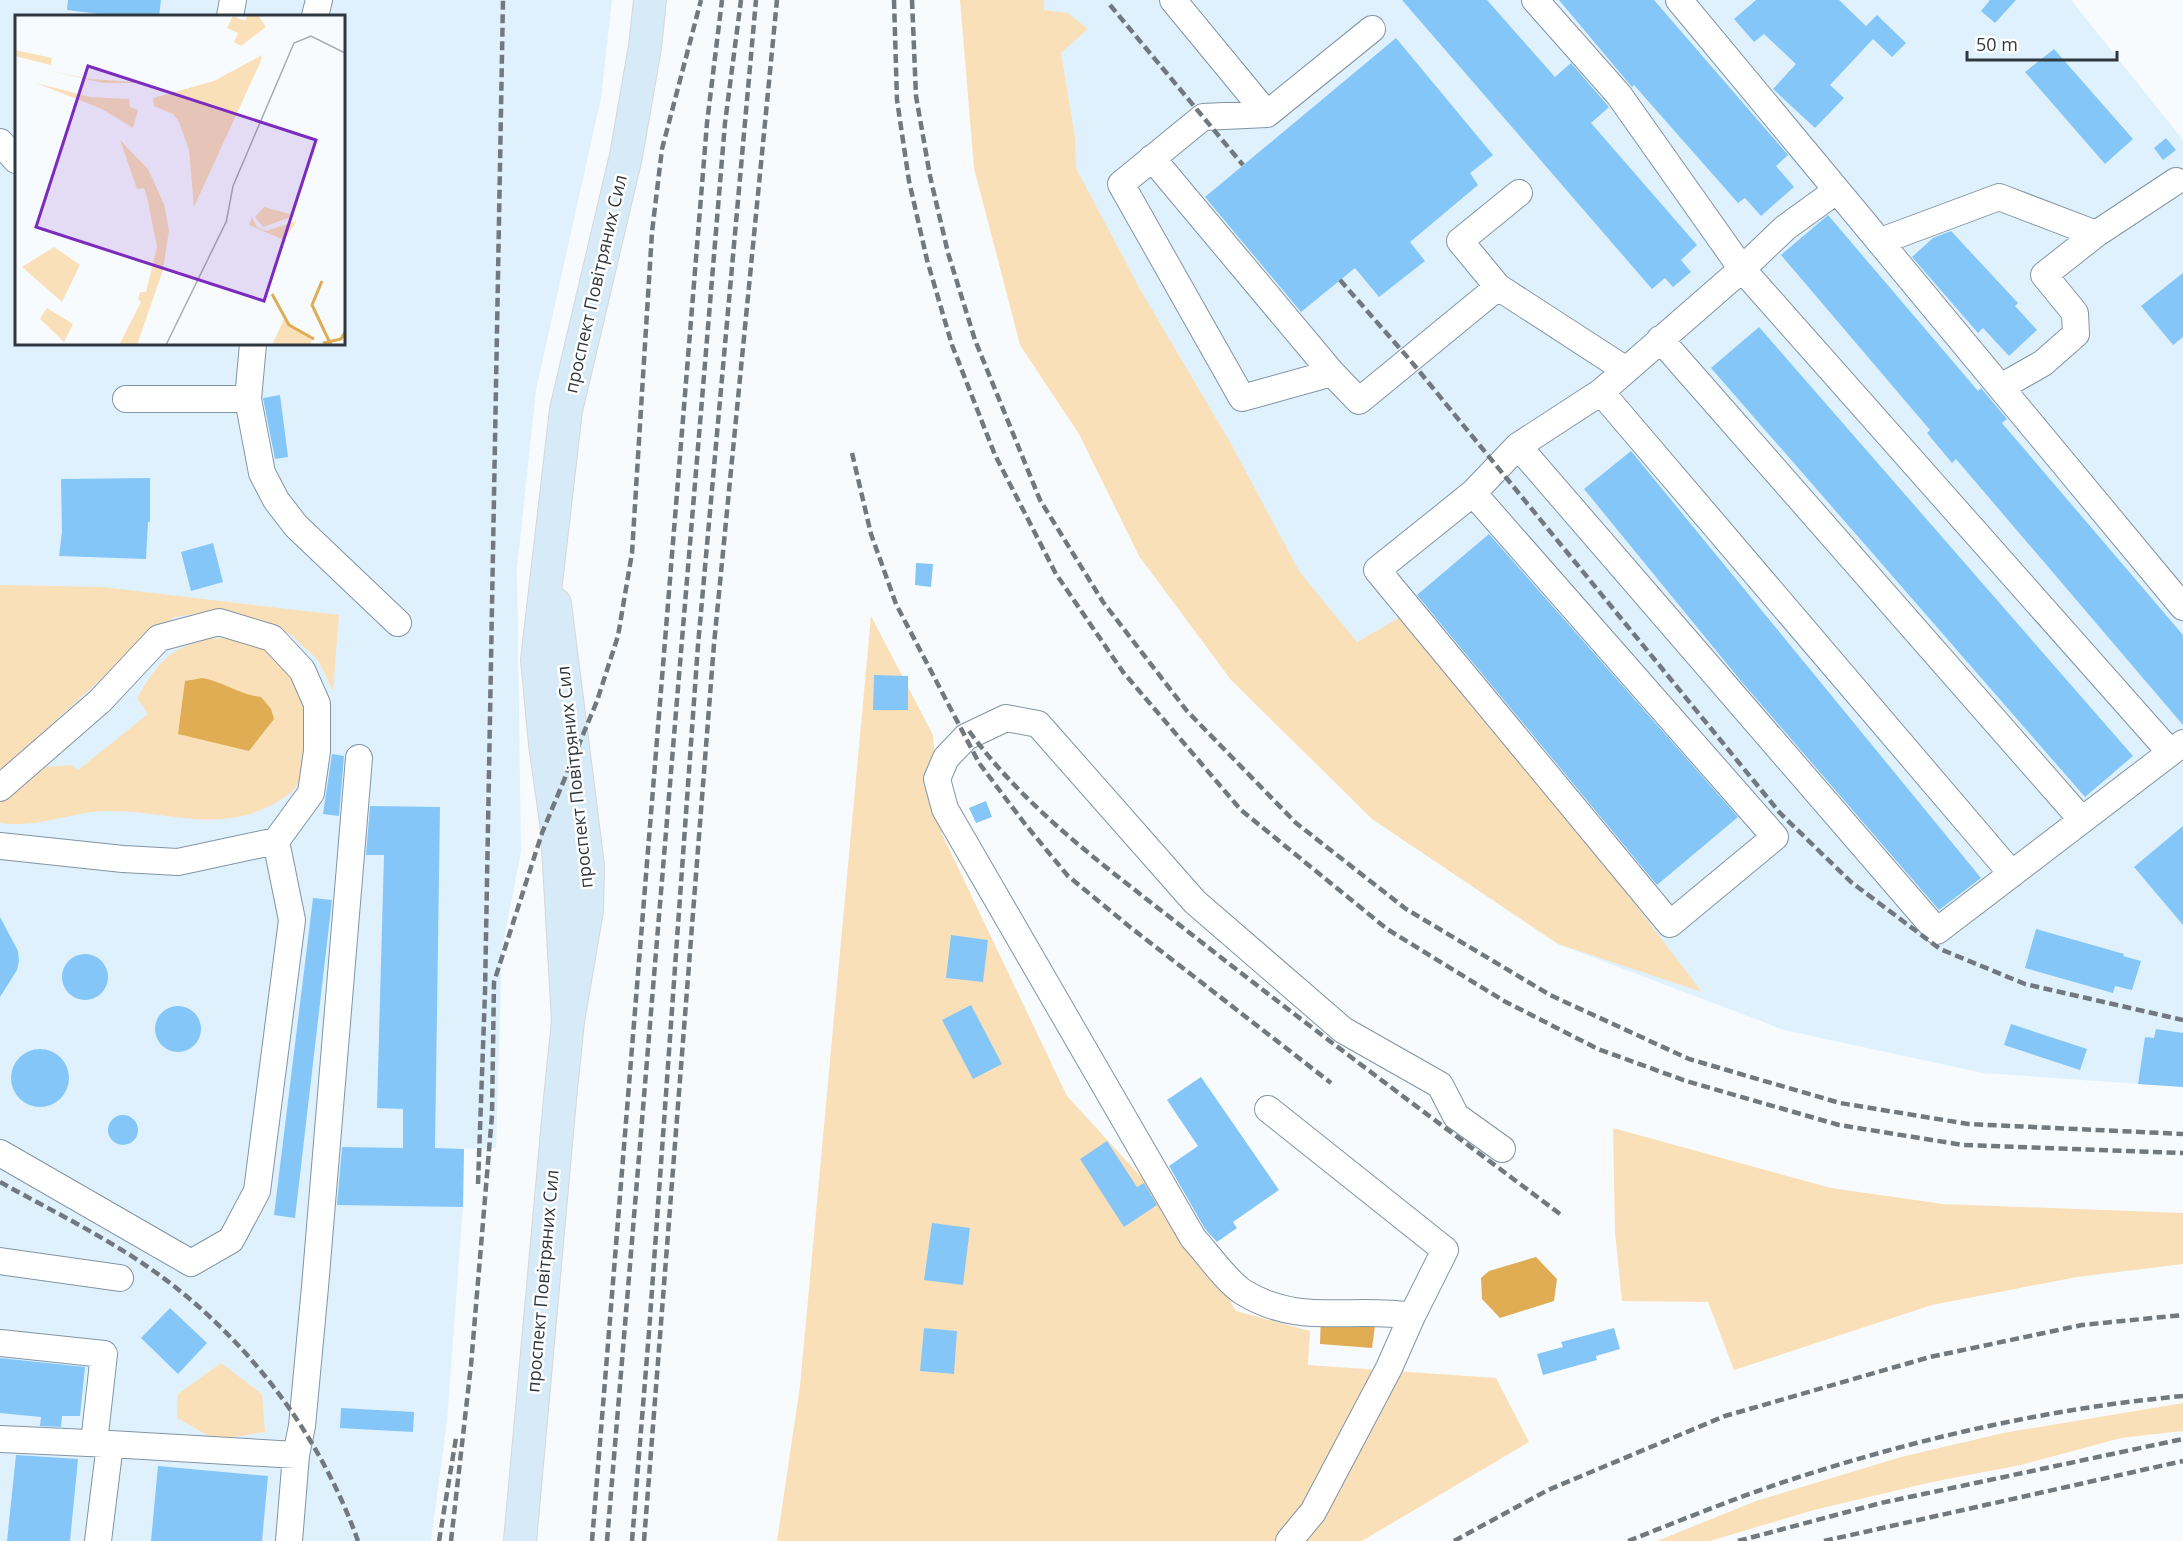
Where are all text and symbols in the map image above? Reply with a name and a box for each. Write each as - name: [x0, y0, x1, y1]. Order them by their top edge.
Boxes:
- inset map: [15, 15, 345, 345]
- scale bar: [1967, 24, 2117, 62]
- text: 50 m: [1976, 32, 2018, 56]
- street label: проспект Повітряних Сил: [558, 172, 632, 395]
- street label: проспект Повітряних Сил: [550, 665, 598, 890]
- street label: проспект Повітряних Сил: [520, 1168, 564, 1393]

